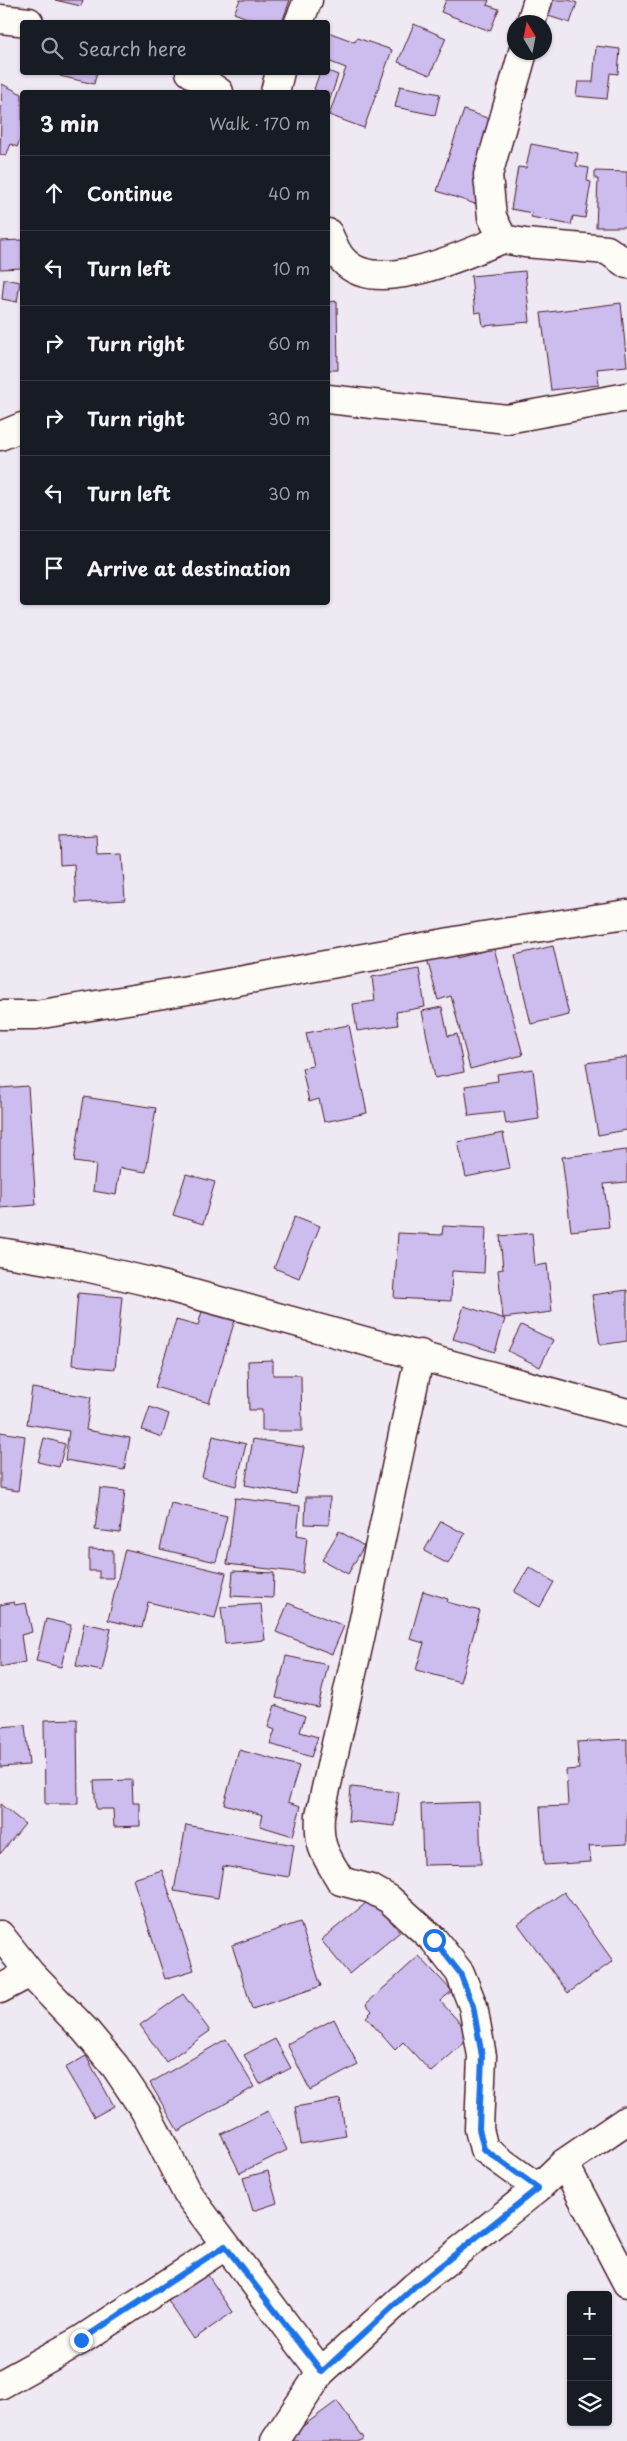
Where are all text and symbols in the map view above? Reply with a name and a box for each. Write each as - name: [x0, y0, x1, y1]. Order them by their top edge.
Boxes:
- north arrow: [507, 15, 552, 60]
- search box: [20, 20, 330, 75]
- icon: search: [38, 34, 66, 62]
- text: Search here: [78, 34, 187, 62]
- text: 3 min: [40, 107, 99, 139]
- text: Walk · 170 m: [209, 111, 310, 135]
- icon: ahead: [40, 179, 68, 207]
- text: Continue: [87, 179, 173, 207]
- text: 40 m: [268, 181, 310, 205]
- icon: left: [40, 254, 68, 282]
- text: Turn left: [87, 254, 171, 282]
- text: 10 m: [273, 256, 310, 280]
- icon: right: [40, 329, 68, 357]
- text: Turn right: [87, 329, 185, 357]
- text: 60 m: [268, 331, 310, 355]
- icon: right: [40, 404, 68, 432]
- text: Turn right: [87, 404, 185, 432]
- text: 30 m: [268, 406, 310, 430]
- icon: left: [40, 479, 68, 507]
- text: Turn left: [87, 479, 171, 507]
- text: 30 m: [268, 481, 310, 505]
- icon: arrive: [40, 554, 68, 582]
- text: Arrive at destination: [87, 554, 291, 582]
- route start: [423, 1929, 446, 1952]
- map controls: [567, 2291, 612, 2426]
- button: +: [567, 2291, 612, 2336]
- route end: [70, 2329, 93, 2352]
- button: −: [567, 2336, 612, 2381]
- button: layers: [567, 2381, 612, 2426]

